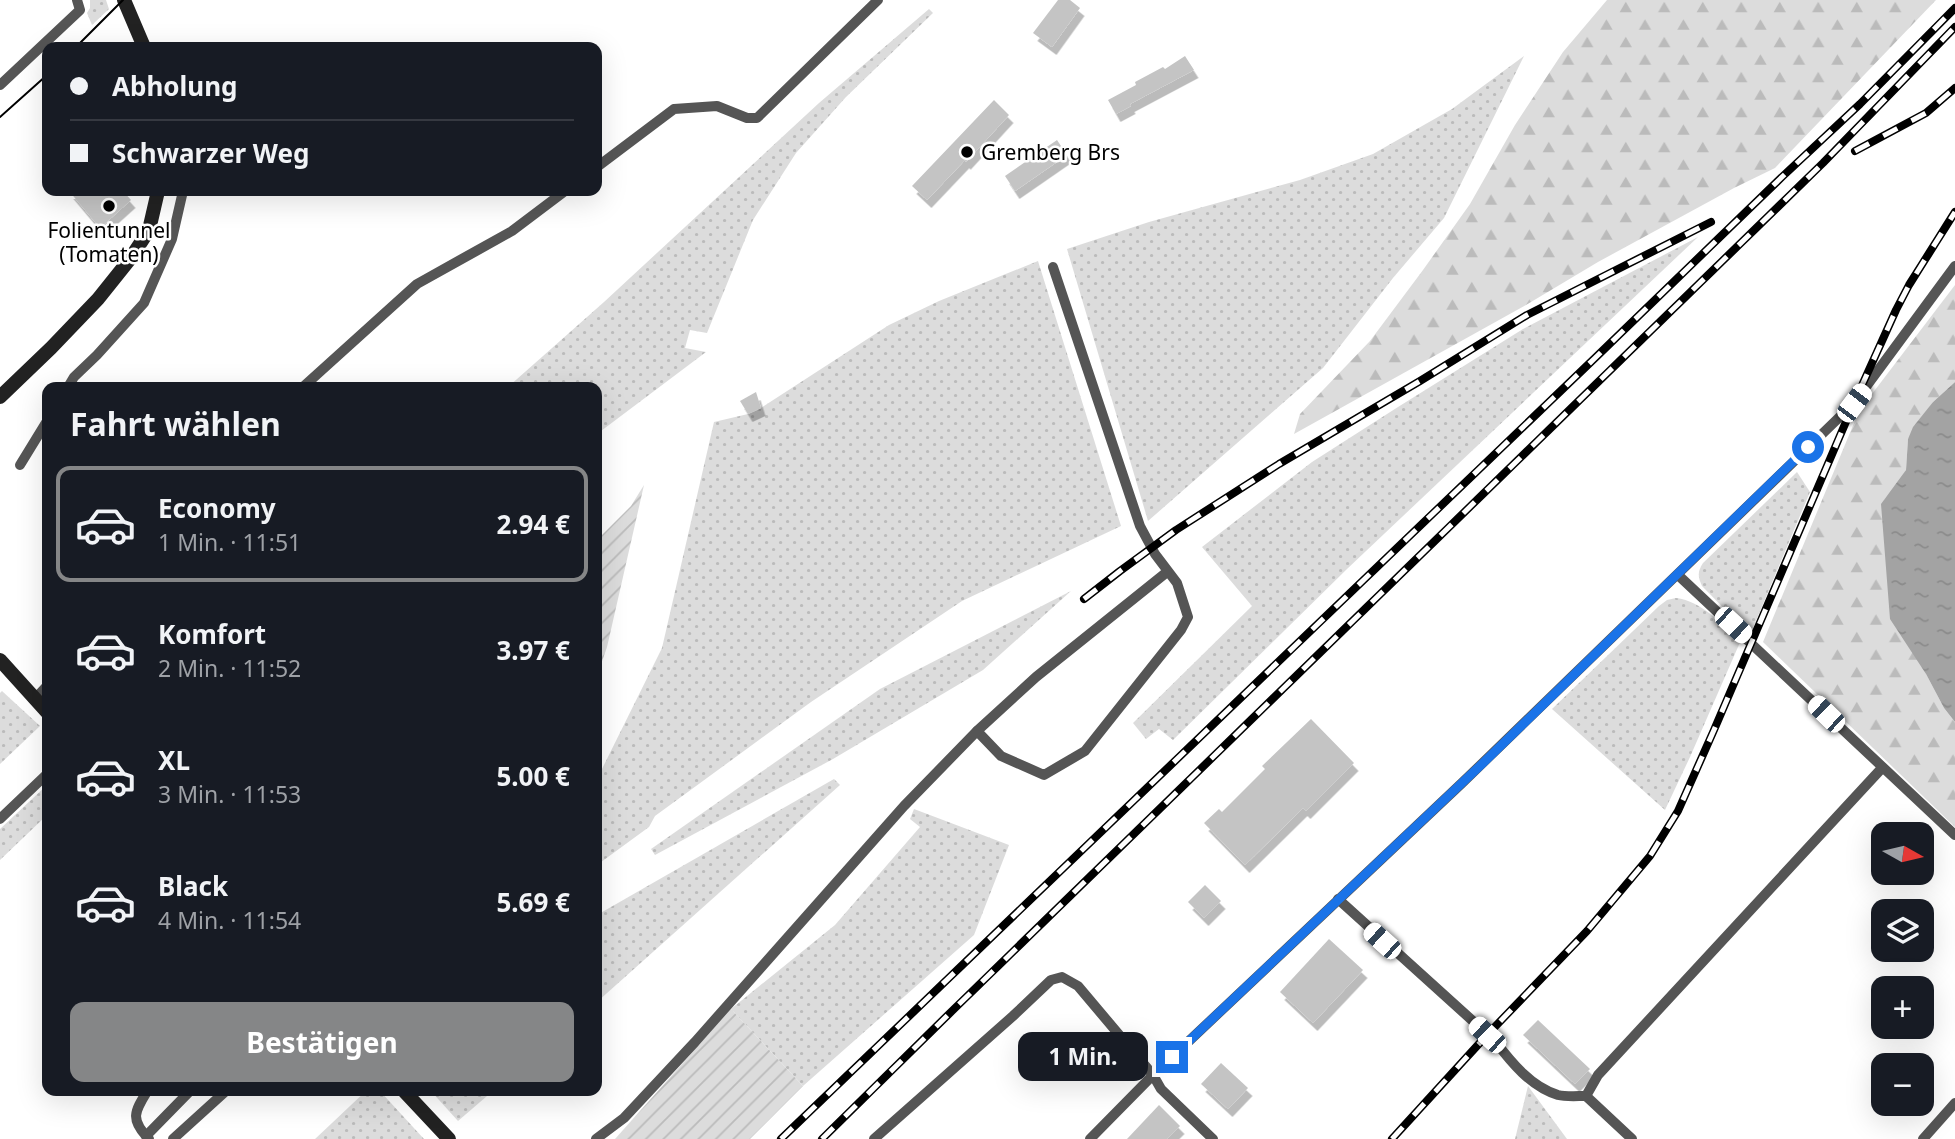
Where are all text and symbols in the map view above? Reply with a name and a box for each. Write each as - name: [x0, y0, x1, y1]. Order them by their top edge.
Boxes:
- text: Abholung: [112, 68, 238, 104]
- text: Schwarzer Weg: [112, 135, 309, 171]
- place label: Gremberg Brs: [981, 138, 1120, 166]
- marker: Gremberg Brs: [959, 144, 975, 160]
- marker: Folientunnel (Tomaten): [101, 198, 117, 214]
- place label: Folientunnel (Tomaten): [47, 216, 171, 268]
- car: [1833, 380, 1876, 426]
- text: Fahrt wählen: [70, 402, 281, 445]
- route start: [1792, 431, 1824, 463]
- text: Economy: [158, 490, 276, 526]
- icon: car: [74, 493, 137, 556]
- text: 2.94 €: [496, 506, 570, 542]
- text: 1 Min. · 11:51: [158, 526, 301, 558]
- car: [1711, 603, 1756, 647]
- text: Komfort: [158, 616, 266, 652]
- icon: car: [74, 619, 137, 682]
- text: 3.97 €: [496, 632, 570, 668]
- text: 2 Min. · 11:52: [158, 652, 301, 684]
- car: [1804, 692, 1849, 736]
- text: XL: [158, 742, 190, 778]
- icon: car: [74, 745, 137, 808]
- text: 5.00 €: [496, 758, 570, 794]
- text: 3 Min. · 11:53: [158, 778, 301, 810]
- north arrow: [1871, 822, 1934, 886]
- map controls: [1871, 822, 1934, 1116]
- text: Black: [158, 868, 228, 904]
- icon: car: [74, 871, 137, 934]
- text: 5.69 €: [496, 884, 570, 920]
- button: layers: [1871, 899, 1934, 962]
- text: 4 Min. · 11:54: [158, 904, 301, 936]
- car: [1360, 919, 1405, 963]
- button: +: [1871, 976, 1934, 1039]
- button: Bestätigen: [70, 1002, 574, 1082]
- car: [1465, 1013, 1510, 1057]
- callout: 1 Min.: [1018, 1032, 1148, 1082]
- text: 1 Min.: [1048, 1040, 1118, 1072]
- route end: [1156, 1041, 1188, 1073]
- button: −: [1871, 1053, 1934, 1116]

